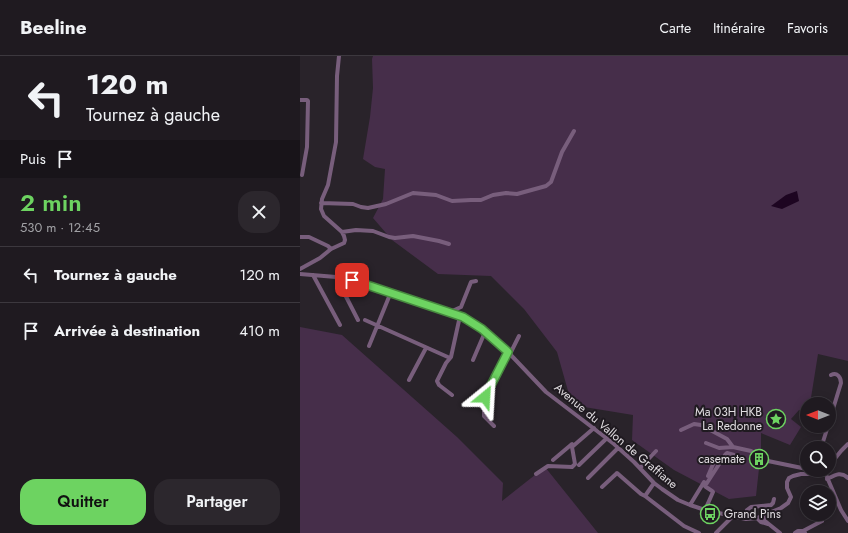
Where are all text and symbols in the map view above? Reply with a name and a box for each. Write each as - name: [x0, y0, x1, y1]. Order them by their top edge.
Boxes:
- text: Beeline: [20, 14, 87, 41]
- text: Carte: [659, 18, 691, 38]
- text: Itinéraire: [713, 18, 765, 38]
- text: Favoris: [787, 18, 828, 38]
- text: 120 m: [86, 64, 169, 105]
- icon: left: [20, 72, 72, 124]
- text: Tournez à gauche: [86, 102, 220, 128]
- text: Puis: [20, 148, 46, 170]
- icon: arrive: [54, 148, 76, 170]
- text: 2 min: [20, 185, 82, 220]
- button: close: [238, 191, 280, 233]
- text: 530 m · 12:45: [20, 218, 100, 237]
- pin: [335, 263, 369, 297]
- icon: left: [20, 264, 42, 286]
- text: Tournez à gauche: [54, 264, 177, 286]
- text: 120 m: [240, 264, 280, 286]
- icon: arrive: [341, 269, 363, 291]
- icon: arrive: [20, 320, 42, 342]
- text: Arrivée à destination: [54, 320, 200, 342]
- text: 410 m: [239, 320, 280, 342]
- position arrow: [464, 376, 506, 418]
- street label: Avenue du Vallon de Graffiane: [550, 379, 682, 493]
- north arrow: [800, 397, 836, 433]
- map controls: [800, 397, 836, 521]
- place label: Ma 03H HKB La Redonne: [695, 403, 762, 435]
- place icon: Ma 03H HKB La Redonne: [765, 408, 787, 430]
- button: search: [800, 441, 836, 477]
- building icon: casemate: [748, 448, 770, 470]
- place label: casemate: [698, 450, 745, 468]
- button: Quitter: [20, 479, 146, 525]
- button: Partager: [154, 479, 280, 525]
- button: layers: [800, 485, 836, 521]
- bus stop icon: Grand Pins: [699, 503, 721, 525]
- place label: Grand Pins: [724, 505, 781, 523]

